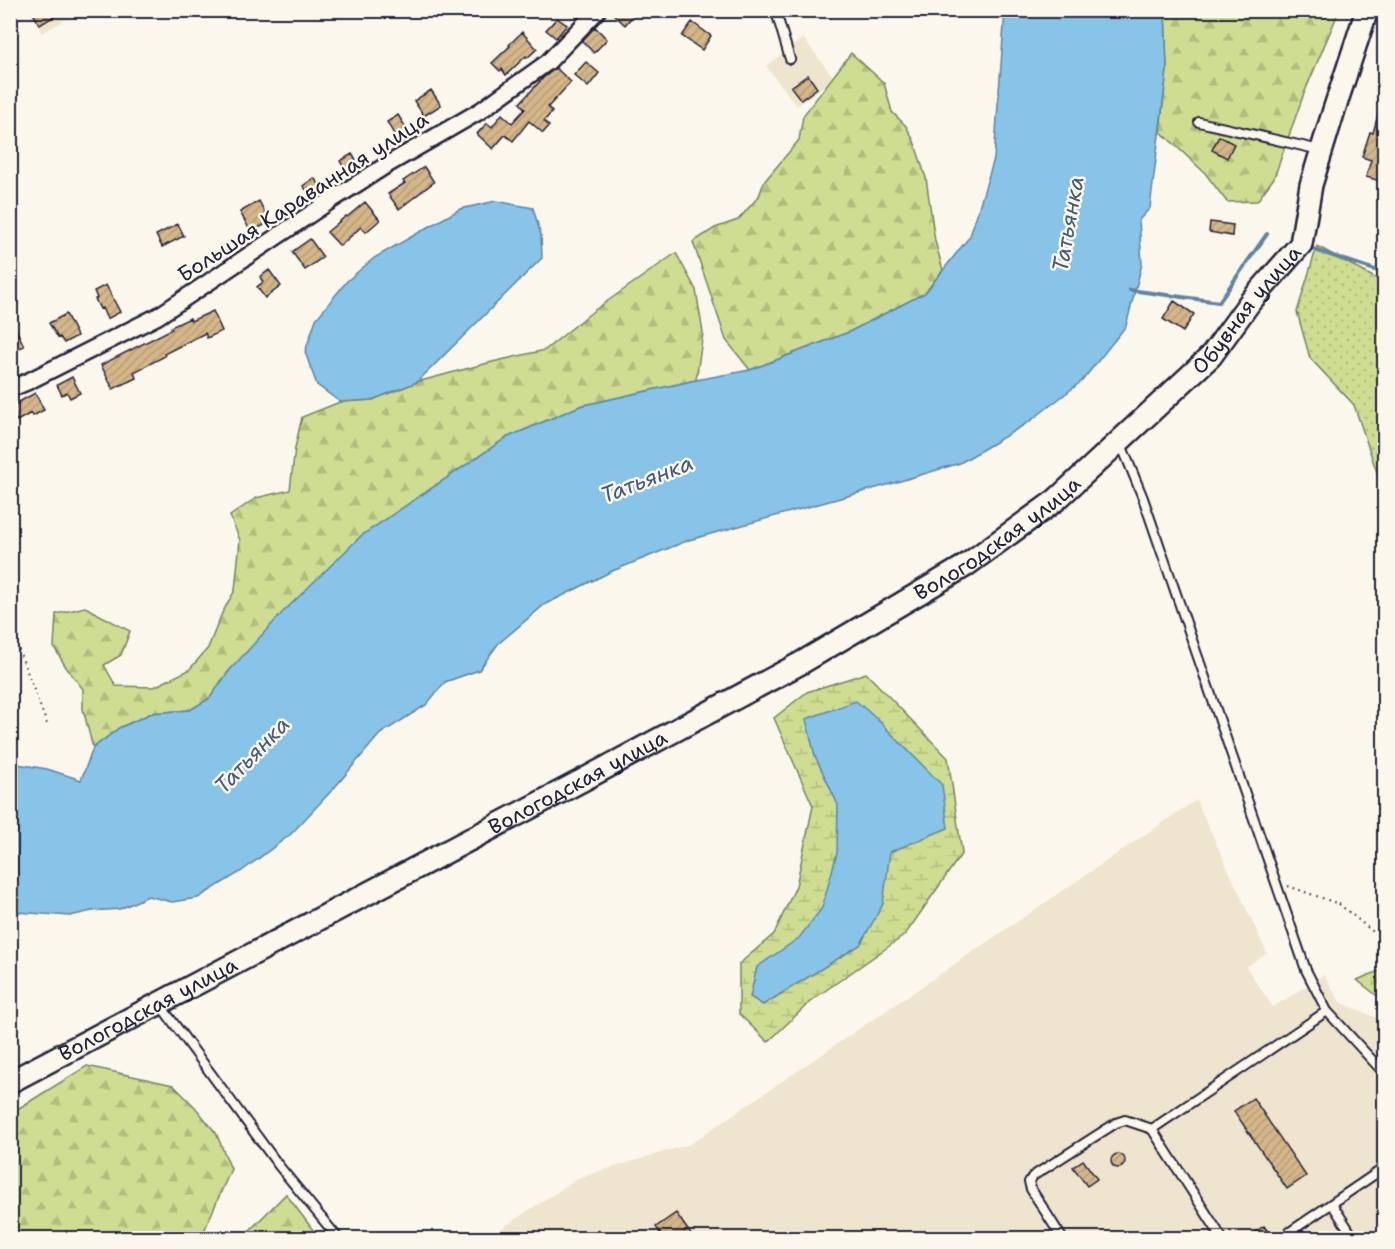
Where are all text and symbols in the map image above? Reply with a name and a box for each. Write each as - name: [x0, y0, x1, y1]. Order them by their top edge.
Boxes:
- street label: Большая Караванная улица: [172, 105, 434, 289]
- water label: Татьянка: [1045, 174, 1091, 274]
- street label: Обувная улица: [1186, 239, 1308, 381]
- water label: Татьянка: [597, 448, 697, 510]
- street label: Вологодская улица: [909, 470, 1087, 607]
- water label: Татьянка: [208, 710, 296, 800]
- street label: Вологодская улица: [484, 723, 672, 841]
- street label: Вологодская улица: [54, 951, 242, 1068]

